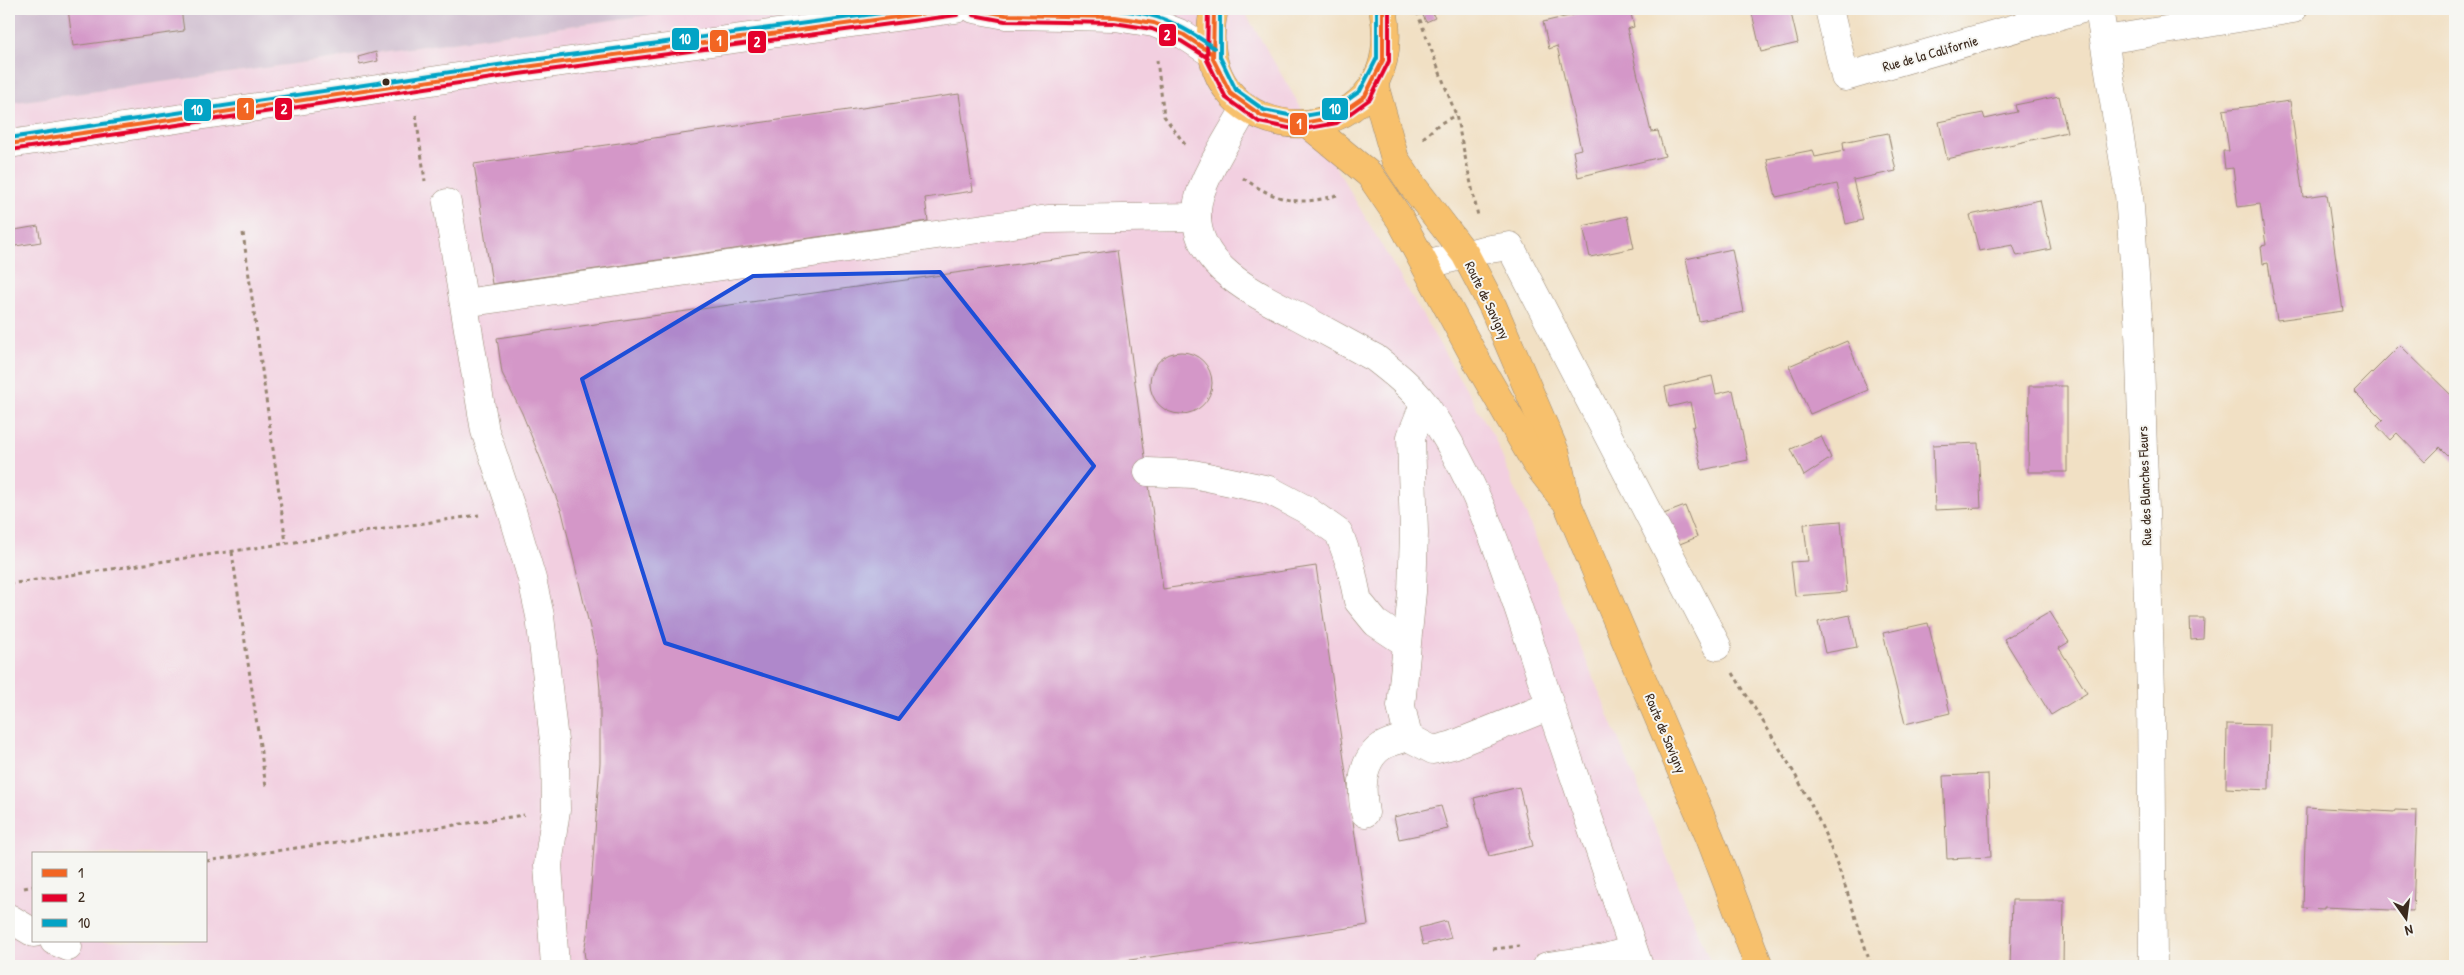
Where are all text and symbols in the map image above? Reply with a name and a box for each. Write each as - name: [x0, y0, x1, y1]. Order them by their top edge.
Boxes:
- line badge: 2: [1158, 23, 1177, 47]
- text: 2: [1164, 25, 1171, 44]
- line badge: 10: [671, 27, 700, 51]
- text: 10: [679, 29, 691, 48]
- line badge: 1: [709, 29, 729, 53]
- line badge: 2: [747, 30, 767, 54]
- street label: Rue de la Californie: [1880, 30, 1980, 76]
- text: 1: [716, 31, 722, 50]
- text: 2: [754, 32, 761, 51]
- unlabelled marker: [381, 77, 391, 87]
- line badge: 1: [236, 97, 255, 121]
- line badge: 2: [274, 97, 293, 121]
- line badge: 10: [1321, 97, 1349, 121]
- line badge: 10: [183, 98, 212, 122]
- text: 1: [243, 98, 249, 117]
- text: 2: [281, 99, 288, 118]
- text: 10: [1329, 99, 1341, 118]
- text: 10: [191, 100, 203, 119]
- line badge: 1: [1289, 112, 1308, 136]
- text: 1: [1296, 114, 1302, 133]
- street label: Route de Savigny: [1460, 258, 1515, 343]
- street label: Rue des Blanches Fleurs: [2132, 426, 2156, 546]
- street label: Route de Savigny: [1640, 690, 1691, 776]
- legend: [32, 852, 208, 942]
- text: 1: [78, 862, 83, 883]
- text: 2: [78, 886, 85, 907]
- north arrow: [2382, 892, 2432, 942]
- text: 10: [78, 912, 90, 933]
- text: N: [2403, 921, 2415, 941]

